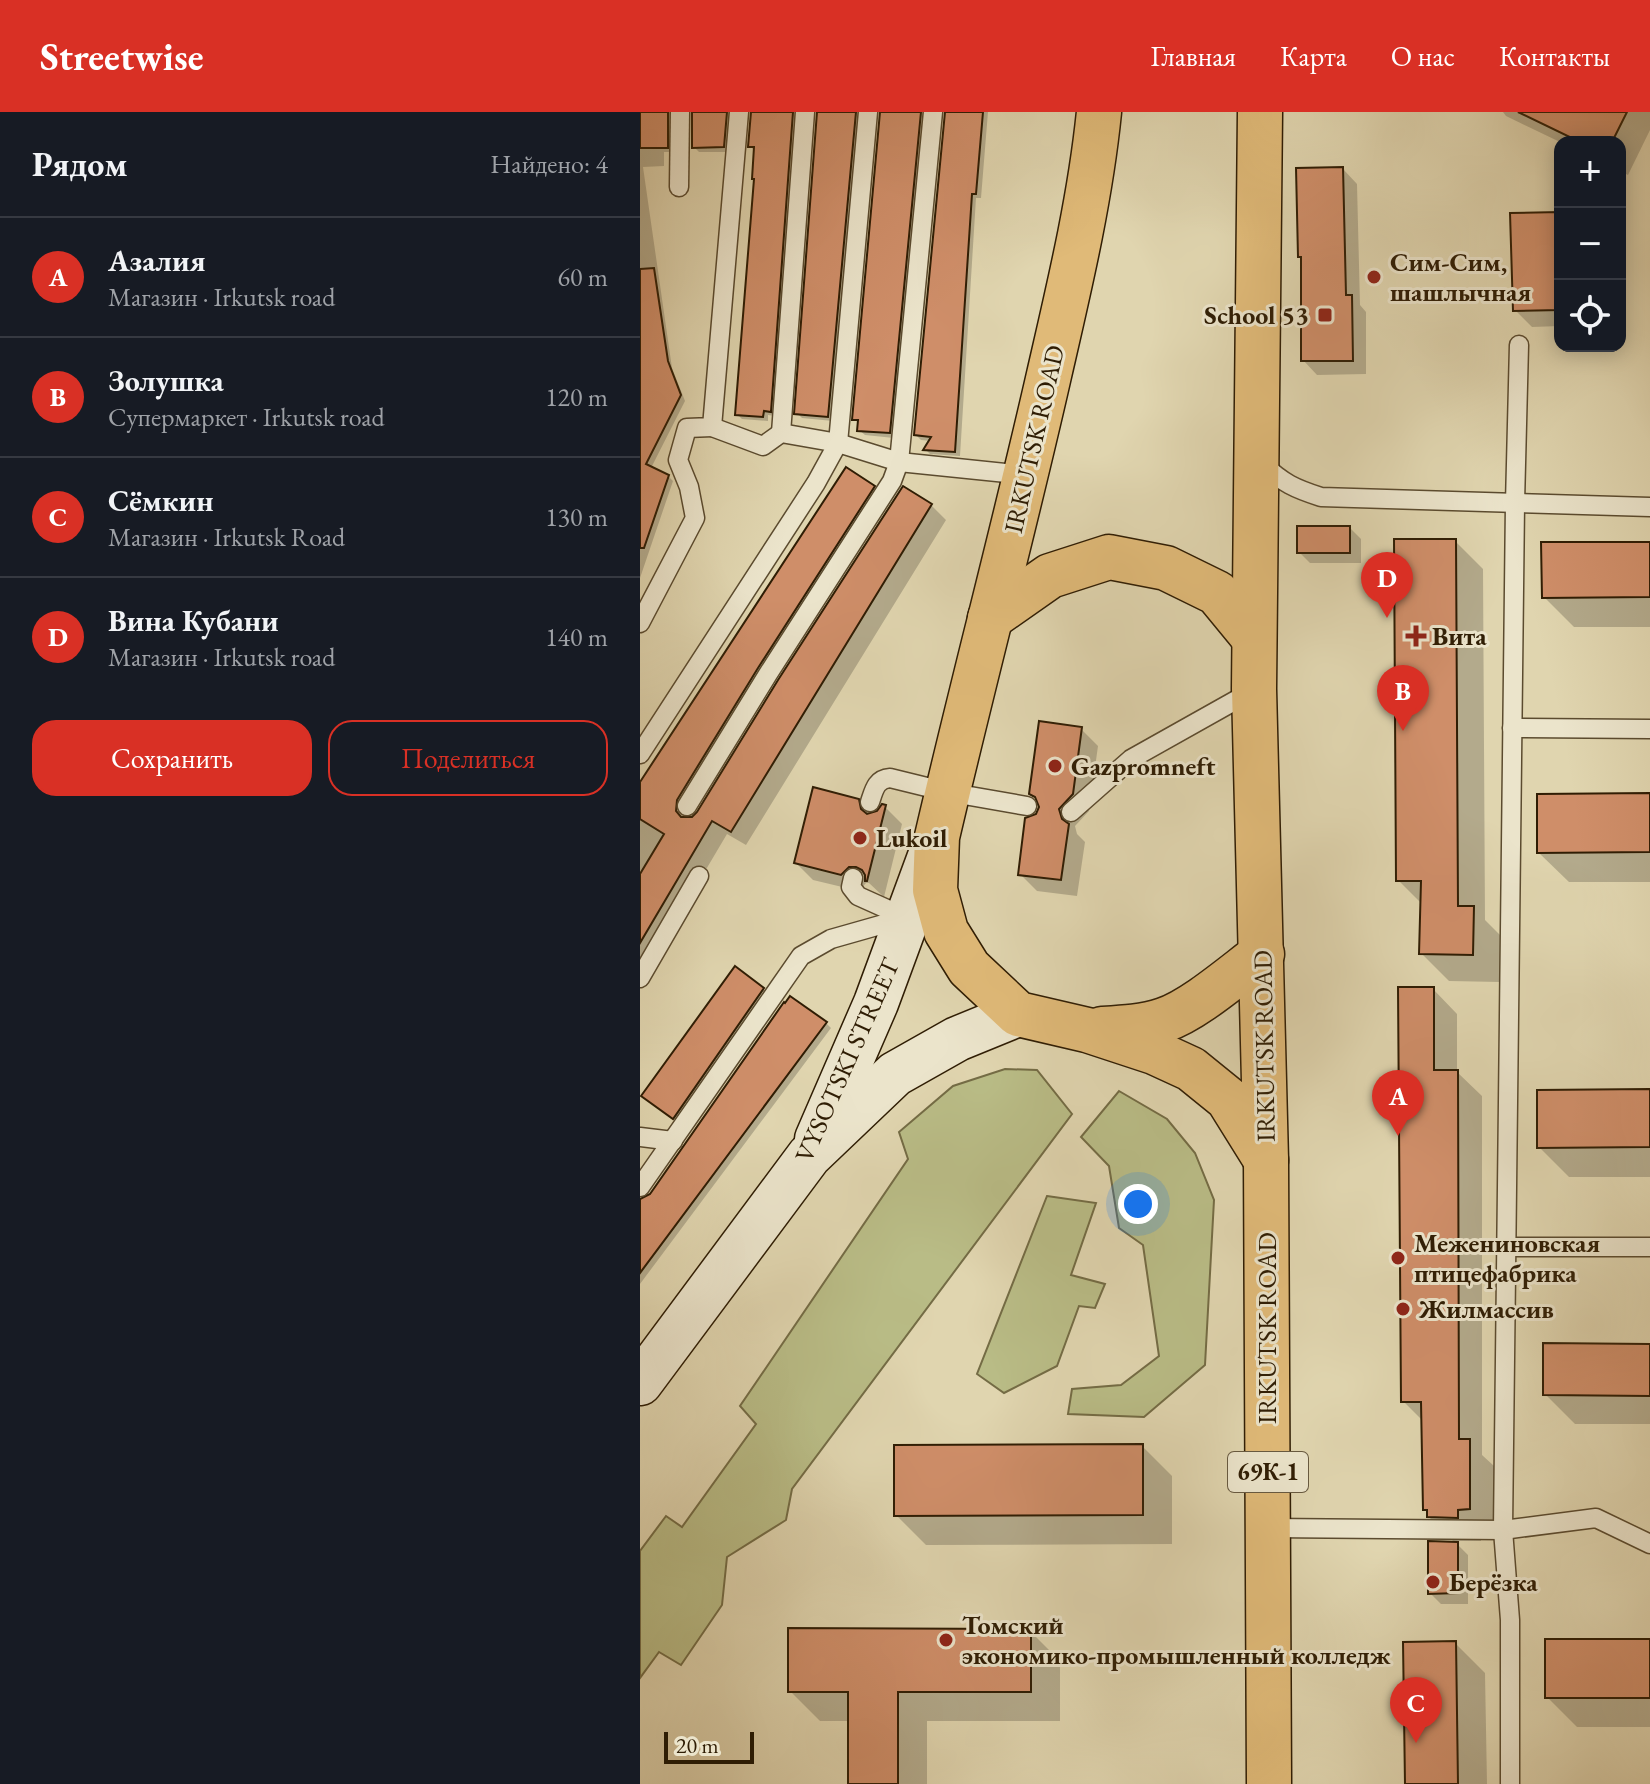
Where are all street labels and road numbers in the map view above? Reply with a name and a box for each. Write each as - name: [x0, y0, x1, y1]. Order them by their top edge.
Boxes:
- street label: IRKUTSK ROAD: [996, 342, 1072, 536]
- street label: IRKUTSK ROAD: [1245, 950, 1283, 1142]
- street label: VYSOTSKI STREET: [787, 952, 907, 1167]
- street label: IRKUTSK ROAD: [1250, 1232, 1284, 1424]
- road number: 69К-1: [1228, 1452, 1308, 1492]

